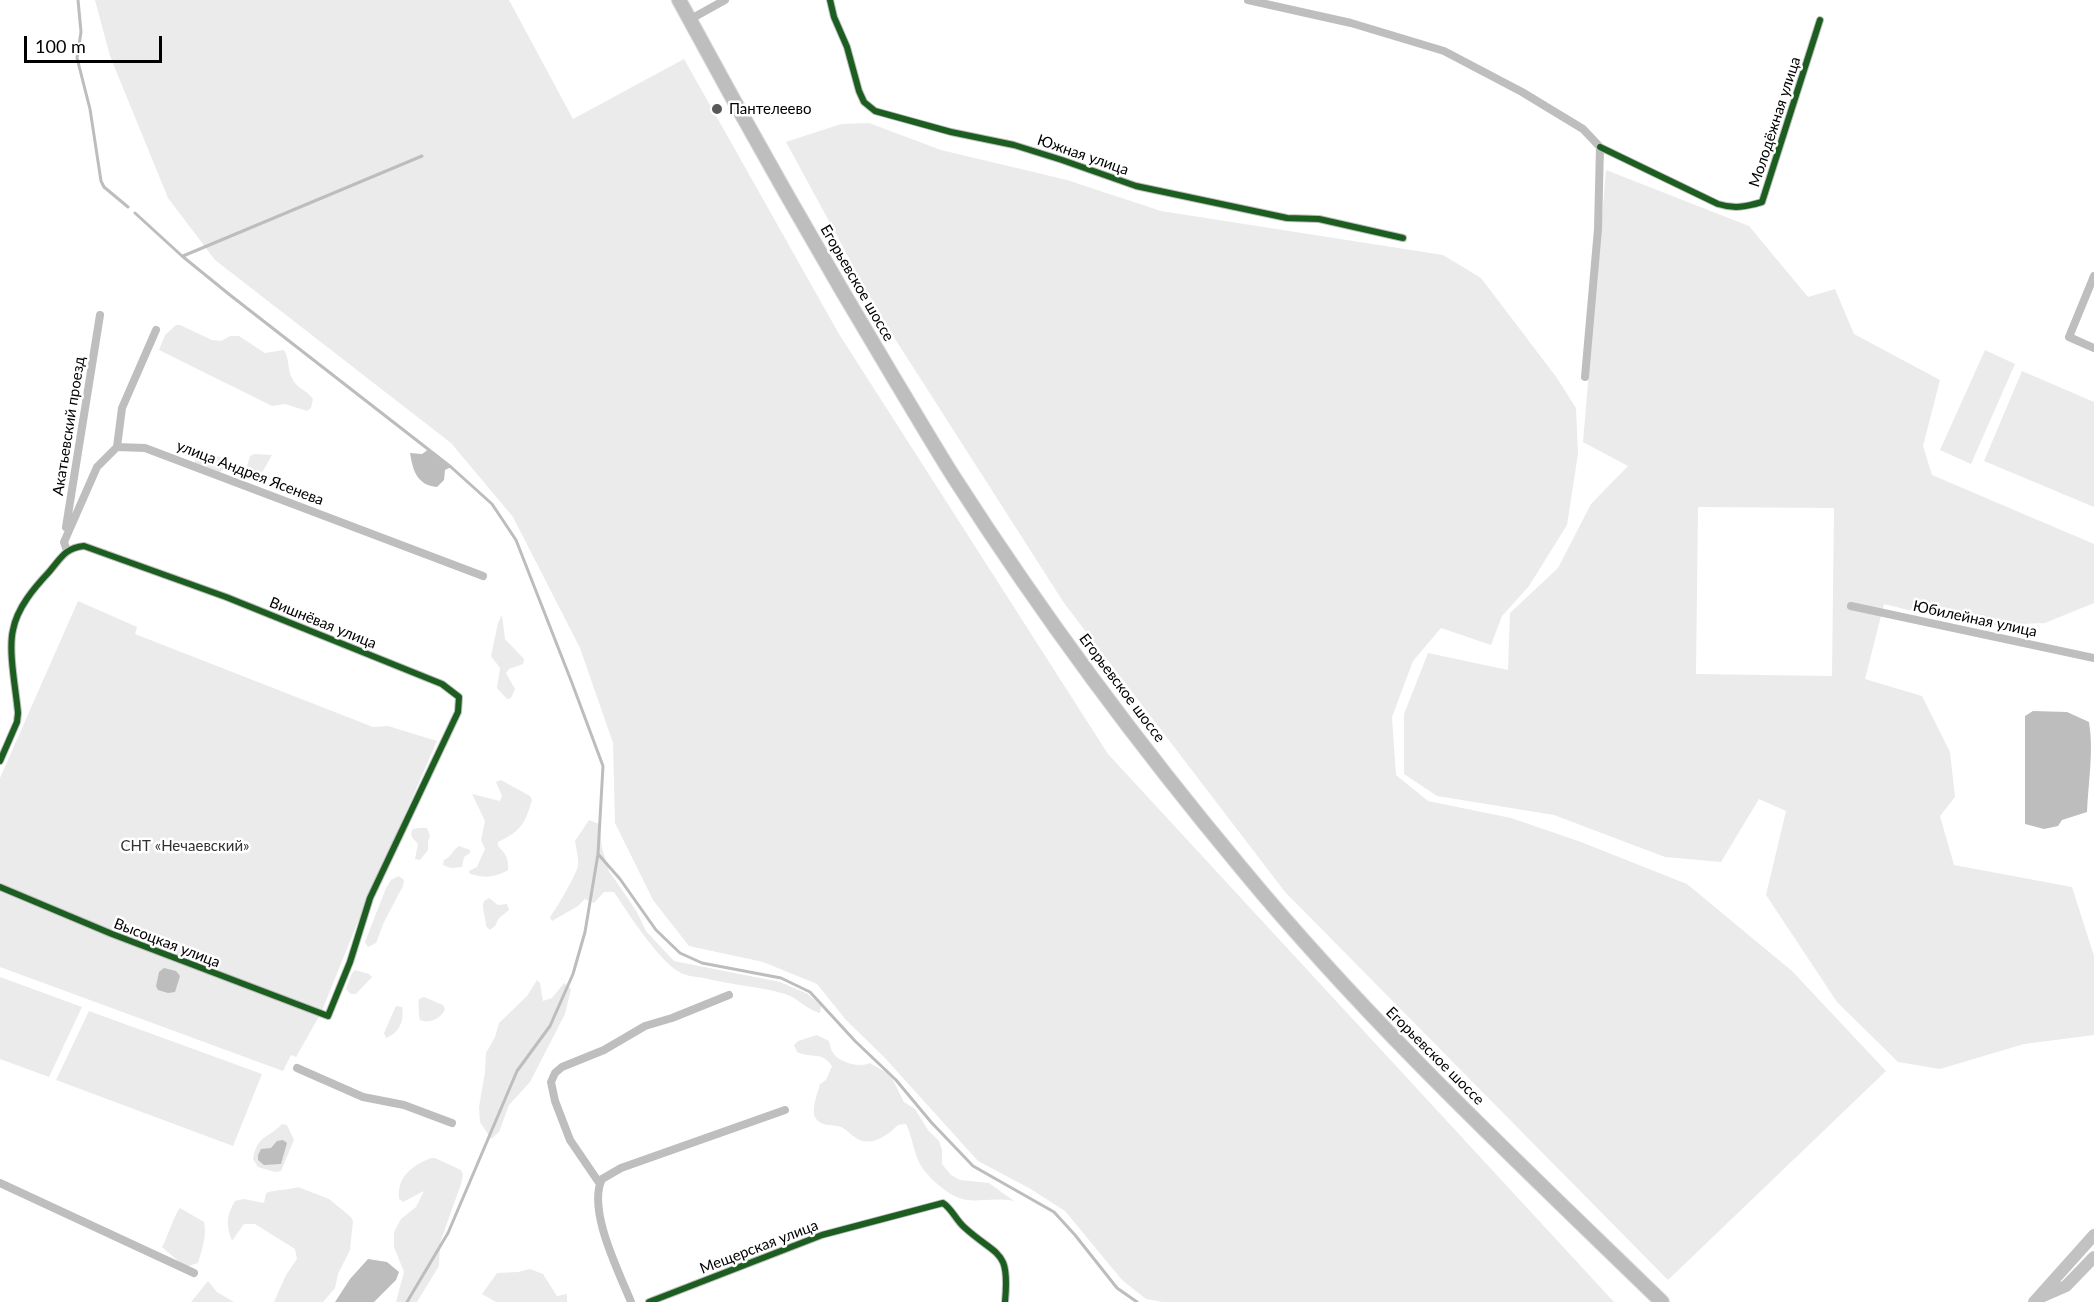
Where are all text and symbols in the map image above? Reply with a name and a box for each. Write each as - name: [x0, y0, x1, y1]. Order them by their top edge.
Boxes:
- scale bar: [27, 24, 165, 62]
- text: 100 m: [35, 35, 86, 57]
- street label: Молодёжная улица: [1745, 55, 1805, 189]
- place label: Пантелеево: [729, 100, 811, 118]
- marker: Пантелеево: [710, 102, 724, 116]
- street label: Южная улица: [1035, 131, 1131, 179]
- street label: Егорьевское шоссе: [816, 222, 898, 344]
- street label: Акатьевский проезд: [49, 355, 89, 497]
- street label: улица Андрея Ясенева: [174, 437, 326, 509]
- street label: Вишнёвая улица: [267, 593, 379, 653]
- street label: Юбилейная улица: [1911, 597, 2039, 641]
- street label: Егорьевское шоссе: [1075, 630, 1169, 746]
- park label: СНТ «Нечаевский»: [121, 837, 249, 855]
- street label: Высоцкая улица: [111, 914, 223, 972]
- street label: Егорьевское шоссе: [1382, 1003, 1488, 1109]
- street label: Мещерская улица: [697, 1216, 821, 1278]

